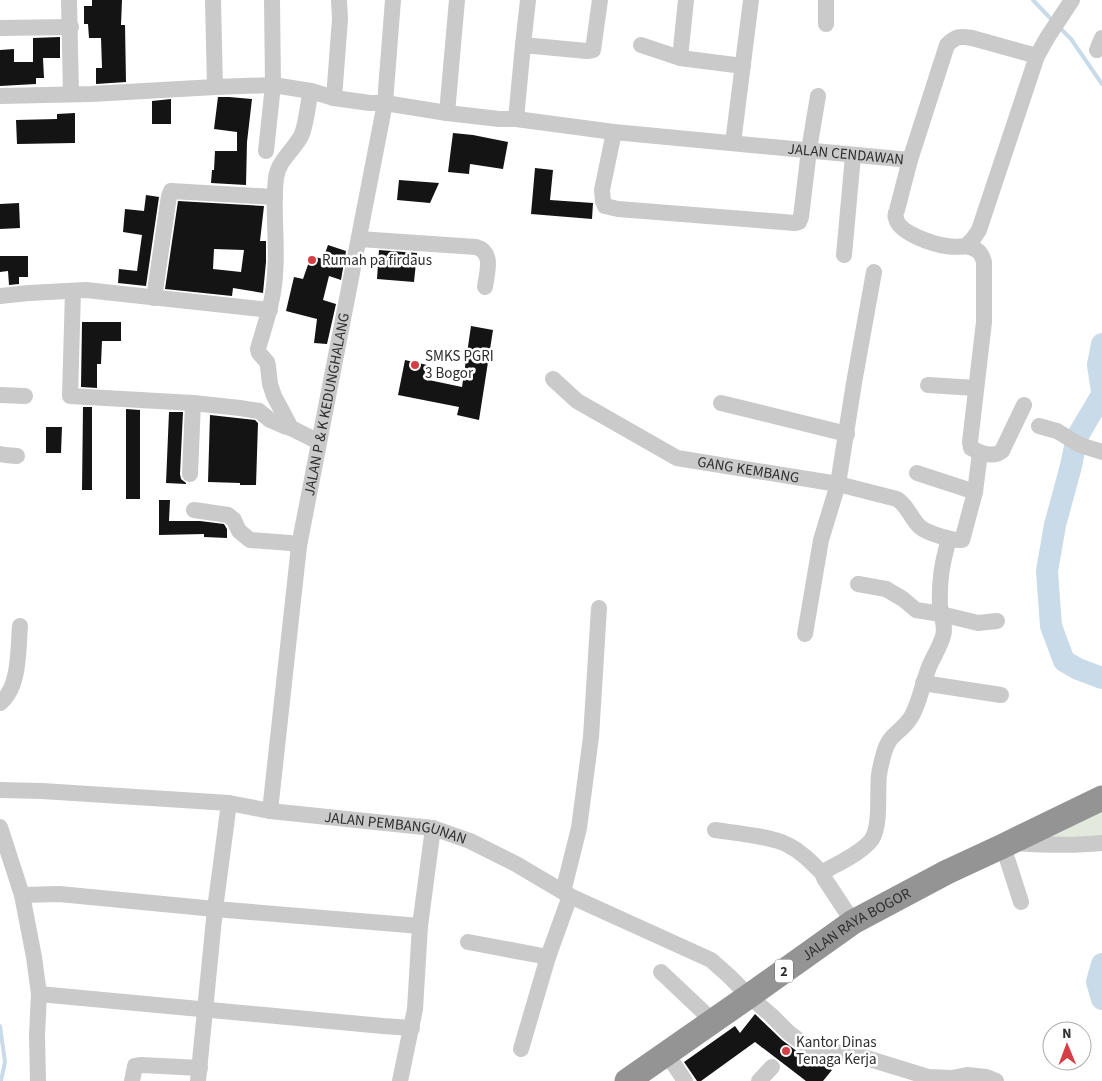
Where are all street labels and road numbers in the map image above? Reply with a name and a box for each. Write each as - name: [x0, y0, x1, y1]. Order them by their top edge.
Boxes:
- street label: JALAN CENDAWAN: [787, 138, 905, 170]
- street label: JALAN P & K KEDUNGHALANG: [299, 311, 355, 498]
- street label: GANG KEMBANG: [696, 451, 801, 489]
- street label: JALAN PEMBANGUNAN: [323, 807, 469, 850]
- street label: JALAN RAYA BOGOR: [798, 883, 915, 966]
- road number: 2: [775, 959, 793, 982]

